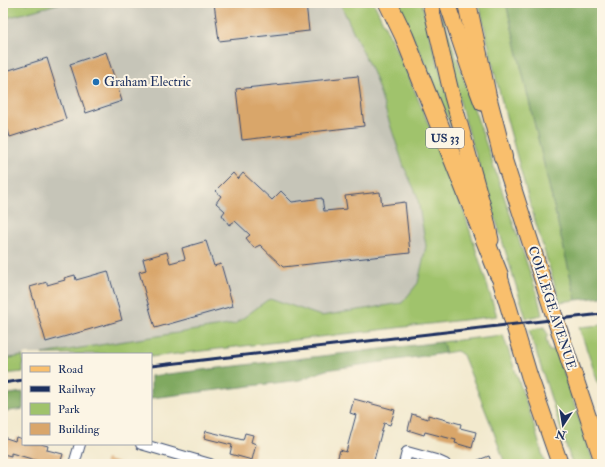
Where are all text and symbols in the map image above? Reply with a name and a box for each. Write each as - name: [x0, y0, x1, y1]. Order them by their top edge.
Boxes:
- place label: Graham Electric: [104, 74, 191, 90]
- marker: Graham Electric: [91, 77, 101, 87]
- road number: US 33: [426, 128, 464, 148]
- street label: COLLEGE AVENUE: [524, 244, 580, 372]
- legend: [22, 353, 152, 445]
- text: Road: [58, 362, 83, 377]
- text: Railway: [58, 382, 96, 397]
- text: Park: [58, 402, 80, 417]
- north arrow: [543, 405, 583, 445]
- text: Building: [58, 422, 101, 437]
- text: N: [554, 427, 568, 442]

